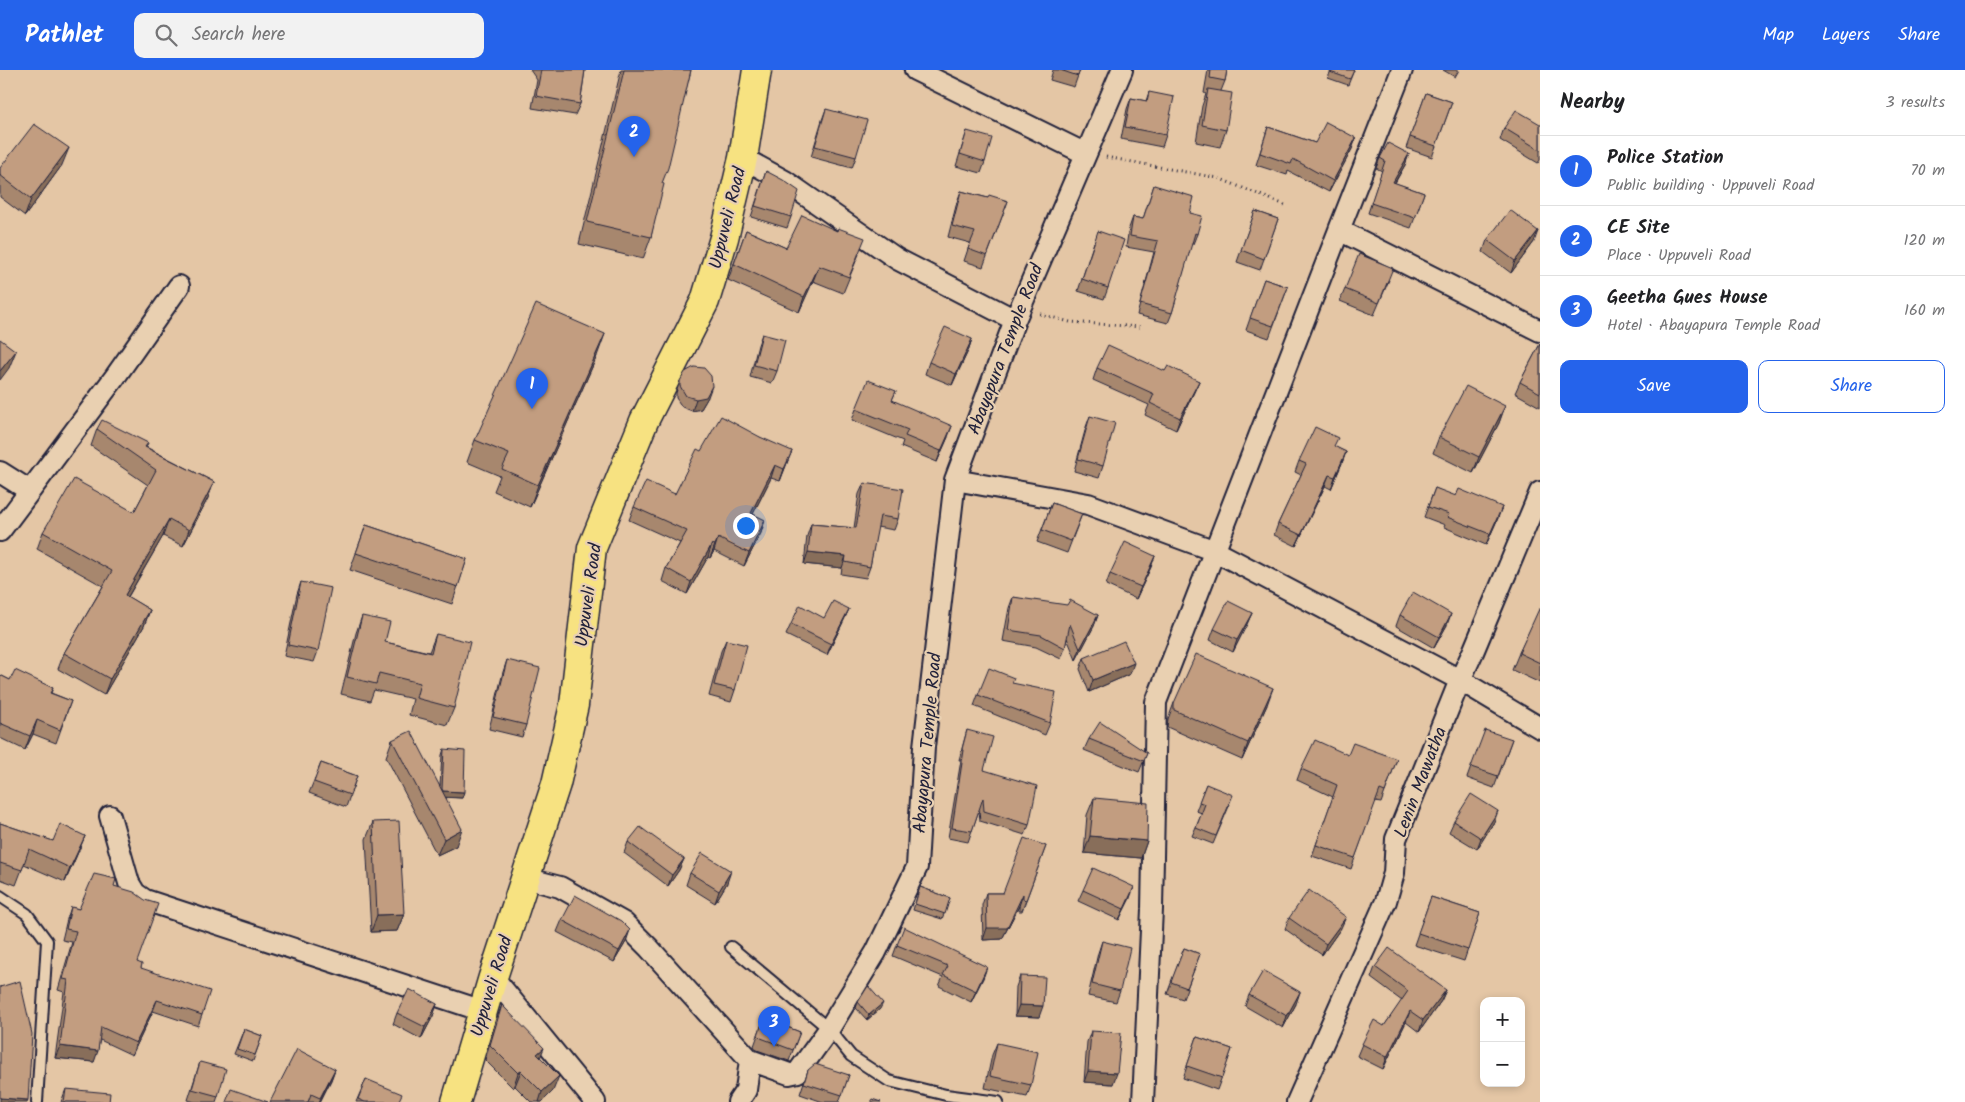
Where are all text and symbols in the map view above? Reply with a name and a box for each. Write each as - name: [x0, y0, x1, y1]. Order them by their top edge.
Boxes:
- search box: [134, 13, 484, 58]
- text: Pathlet: [25, 16, 104, 55]
- text: Search here: [192, 20, 285, 50]
- icon: search: [152, 21, 180, 49]
- text: Map: [1763, 21, 1794, 50]
- text: Layers: [1822, 21, 1870, 50]
- text: Share: [1898, 21, 1940, 50]
- text: Nearby: [1560, 86, 1625, 119]
- text: 3 results: [1886, 90, 1945, 115]
- pin: 2: [618, 116, 650, 157]
- text: Police Station: [1607, 143, 1723, 173]
- text: 1: [1574, 158, 1578, 183]
- text: 70 m: [1910, 158, 1945, 183]
- street label: Uppuveli Road: [702, 163, 755, 272]
- text: Public building · Uppuveli Road: [1607, 173, 1814, 198]
- text: CE Site: [1607, 213, 1670, 243]
- text: 2: [1571, 228, 1581, 253]
- text: 120 m: [1904, 228, 1945, 253]
- text: Place · Uppuveli Road: [1607, 243, 1751, 268]
- street label: Abayapura Temple Road: [960, 259, 1053, 439]
- text: Geetha Gues House: [1607, 283, 1768, 313]
- text: 3: [1572, 298, 1580, 323]
- text: 160 m: [1904, 298, 1945, 323]
- text: Hotel · Abayapura Temple Road: [1607, 313, 1820, 338]
- button: Save: [1560, 360, 1748, 413]
- button: Share: [1758, 360, 1945, 413]
- pin: 1: [516, 368, 548, 409]
- your location: [733, 513, 759, 539]
- street label: Uppuveli Road: [568, 541, 611, 649]
- street label: Abayapura Temple Road: [906, 651, 951, 835]
- street label: Lenin Mawatha: [1387, 723, 1456, 842]
- street label: Uppuveli Road: [463, 931, 522, 1041]
- map controls: [1480, 997, 1525, 1087]
- button: +: [1480, 997, 1525, 1042]
- pin: 3: [758, 1006, 790, 1047]
- button: −: [1480, 1042, 1525, 1087]

